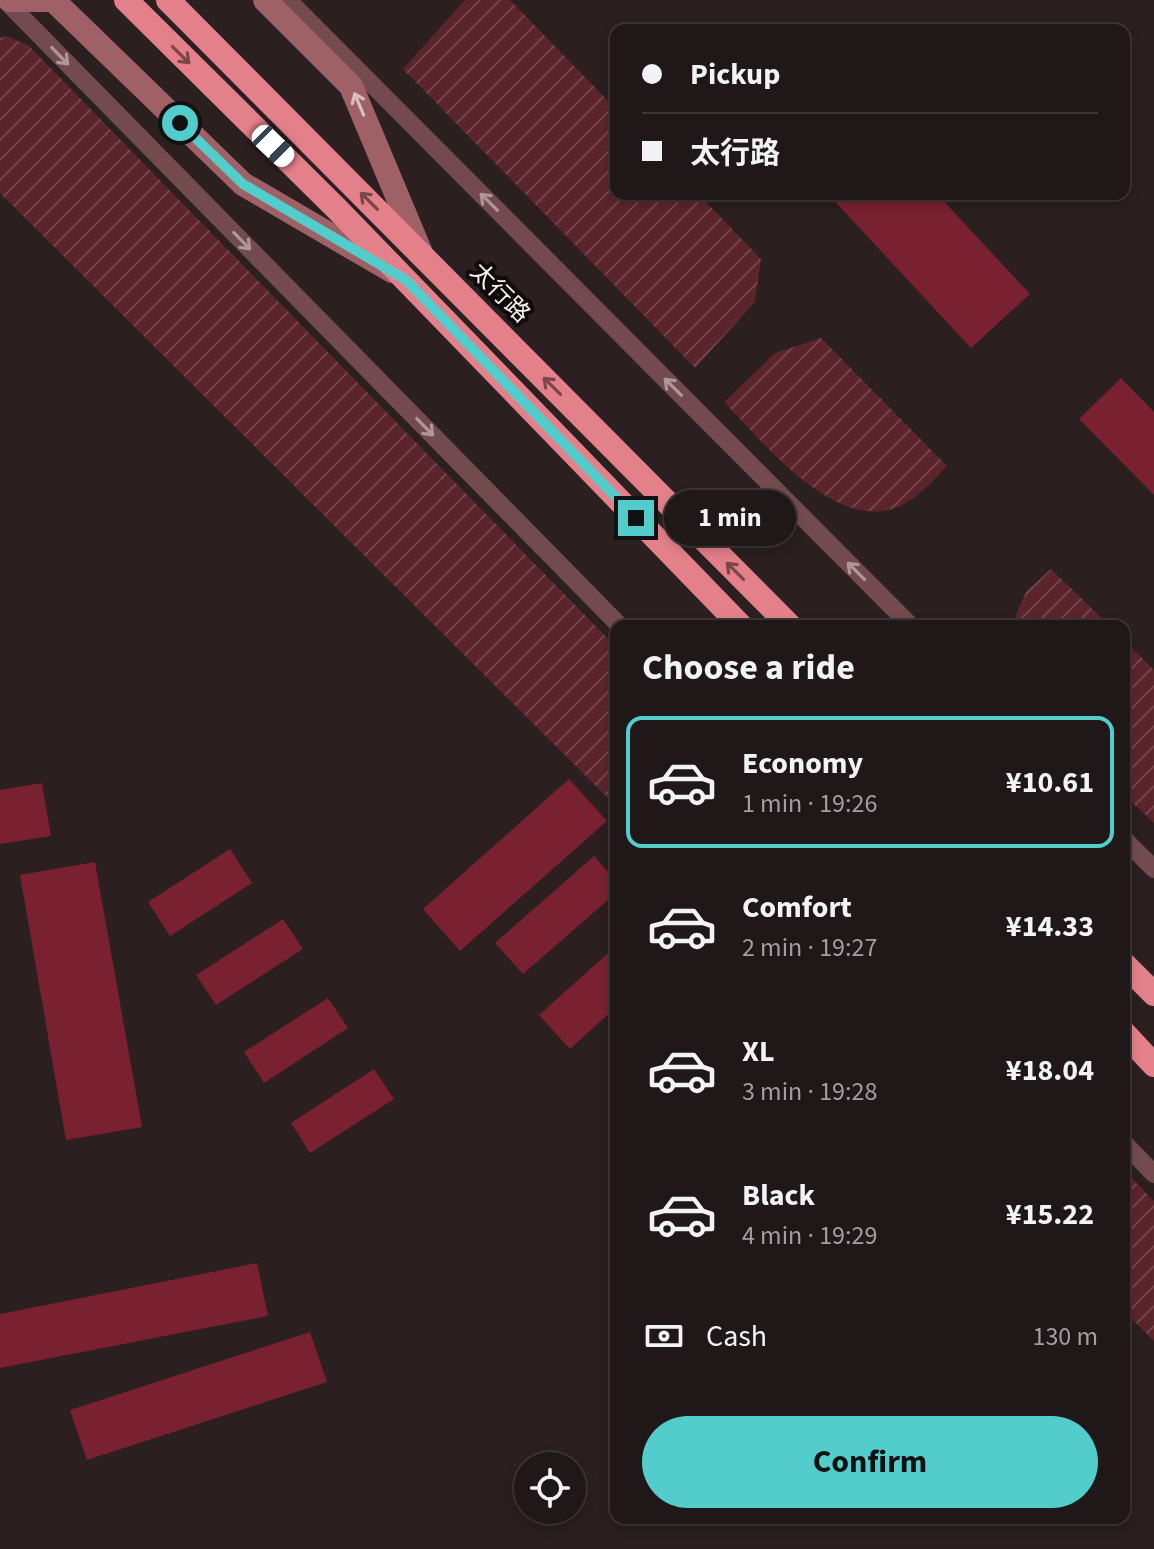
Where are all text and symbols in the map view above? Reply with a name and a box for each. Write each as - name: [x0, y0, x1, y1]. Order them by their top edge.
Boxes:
- one-way arrow: [171, 45, 190, 64]
- one-way arrow: [50, 46, 69, 65]
- text: Pickup: [690, 53, 780, 96]
- one-way arrow: [350, 92, 365, 117]
- route start: [162, 105, 198, 141]
- car: [247, 121, 299, 171]
- text: 太行路: [690, 132, 780, 175]
- one-way arrow: [360, 191, 379, 211]
- one-way arrow: [480, 193, 499, 212]
- one-way arrow: [233, 231, 252, 251]
- street label: 太行路: [462, 255, 538, 331]
- one-way arrow: [543, 376, 562, 396]
- one-way arrow: [664, 378, 683, 397]
- one-way arrow: [415, 417, 434, 437]
- callout: 1 min: [664, 490, 796, 546]
- text: 1 min: [698, 499, 762, 536]
- route end: [618, 500, 654, 536]
- one-way arrow: [726, 562, 745, 581]
- one-way arrow: [847, 562, 866, 581]
- text: Choose a ride: [642, 642, 855, 693]
- text: Economy: [742, 742, 863, 785]
- icon: car: [646, 746, 718, 818]
- text: ¥10.61: [1006, 761, 1094, 804]
- text: 1 min · 19:26: [742, 785, 877, 822]
- text: Comfort: [742, 886, 852, 929]
- icon: car: [646, 890, 718, 962]
- text: ¥14.33: [1006, 905, 1094, 948]
- text: 2 min · 19:27: [742, 929, 877, 966]
- text: XL: [742, 1030, 775, 1073]
- icon: car: [646, 1034, 718, 1106]
- text: ¥18.04: [1006, 1049, 1094, 1092]
- text: 3 min · 19:28: [742, 1073, 877, 1110]
- text: Black: [742, 1174, 815, 1217]
- icon: car: [646, 1178, 718, 1250]
- text: ¥15.22: [1006, 1193, 1094, 1236]
- text: 4 min · 19:29: [742, 1217, 877, 1254]
- icon: cash: [642, 1314, 686, 1358]
- text: Cash: [706, 1315, 767, 1358]
- text: 130 m: [1032, 1318, 1098, 1355]
- button: Confirm: [642, 1416, 1098, 1508]
- map controls: [514, 1452, 586, 1524]
- button: locate: [514, 1452, 586, 1524]

